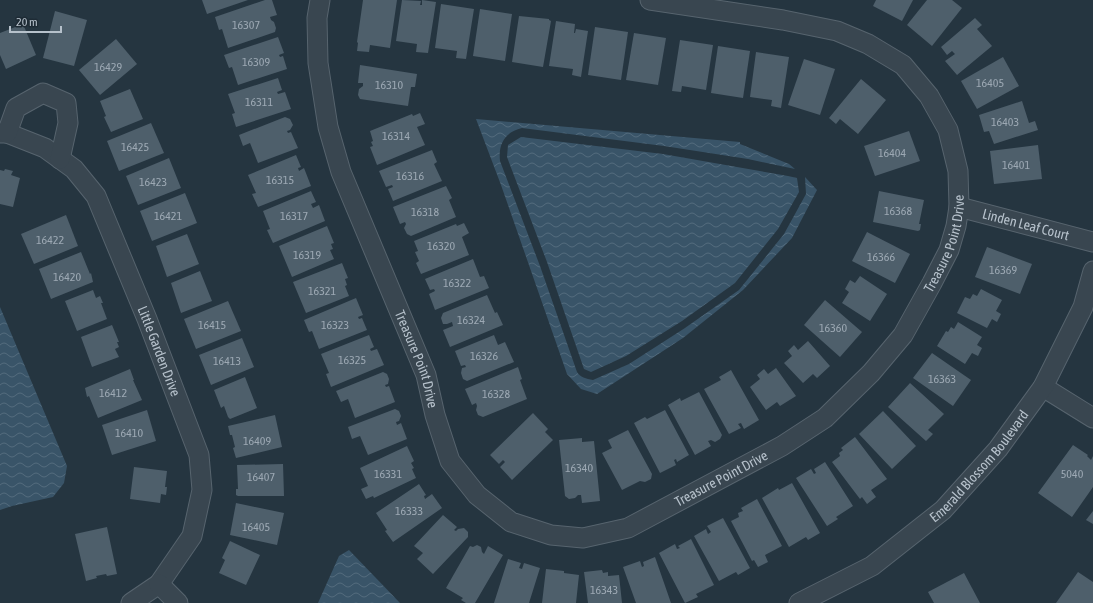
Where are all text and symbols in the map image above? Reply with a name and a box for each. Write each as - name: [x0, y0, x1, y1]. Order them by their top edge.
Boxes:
- scale bar: [10, 8, 61, 34]
- text: 20 m: [16, 15, 38, 29]
- house number: 16307: [232, 18, 260, 32]
- house number: 16309: [242, 55, 270, 69]
- house number: 16429: [94, 60, 122, 74]
- house number: 16405: [976, 76, 1004, 90]
- house number: 16310: [375, 78, 403, 92]
- house number: 16311: [245, 95, 273, 109]
- house number: 16403: [991, 115, 1019, 129]
- house number: 16314: [382, 129, 410, 143]
- house number: 16425: [121, 140, 149, 154]
- house number: 16404: [878, 146, 906, 160]
- house number: 16401: [1002, 158, 1030, 172]
- house number: 16316: [396, 169, 424, 183]
- house number: 16315: [266, 173, 294, 187]
- house number: 16423: [139, 175, 167, 189]
- street label: Treasure Point Drive: [920, 194, 967, 295]
- house number: 16368: [884, 204, 912, 218]
- house number: 16318: [411, 205, 439, 219]
- street label: Linden Leaf Court: [981, 205, 1071, 243]
- house number: 16421: [154, 209, 182, 223]
- house number: 16317: [280, 209, 308, 223]
- house number: 16422: [36, 233, 64, 247]
- house number: 16320: [427, 239, 455, 253]
- house number: 16319: [293, 248, 321, 262]
- house number: 16366: [867, 250, 895, 264]
- house number: 16369: [989, 263, 1017, 277]
- house number: 16420: [53, 270, 81, 284]
- house number: 16322: [443, 276, 471, 290]
- house number: 16321: [308, 284, 336, 298]
- street label: Little Garden Drive: [134, 304, 184, 399]
- street label: Treasure Point Drive: [392, 308, 441, 409]
- house number: 16324: [457, 313, 485, 327]
- house number: 16415: [198, 318, 226, 332]
- house number: 16323: [321, 318, 349, 332]
- house number: 16360: [819, 321, 847, 335]
- house number: 16326: [470, 349, 498, 363]
- house number: 16325: [338, 353, 366, 367]
- house number: 16413: [213, 354, 241, 368]
- house number: 16363: [928, 372, 956, 386]
- house number: 16412: [99, 386, 127, 400]
- house number: 16328: [482, 387, 510, 401]
- street label: Emerald Blossom Boulevard: [926, 407, 1032, 525]
- house number: 16410: [115, 426, 143, 440]
- house number: 16409: [243, 434, 271, 448]
- street label: Treasure Point Drive: [672, 447, 770, 510]
- house number: 16340: [565, 461, 593, 475]
- house number: 16331: [374, 467, 402, 481]
- house number: 5040: [1061, 467, 1084, 481]
- house number: 16407: [247, 470, 275, 484]
- house number: 16333: [395, 504, 423, 518]
- house number: 16405: [242, 520, 270, 534]
- house number: 16343: [590, 583, 618, 597]

